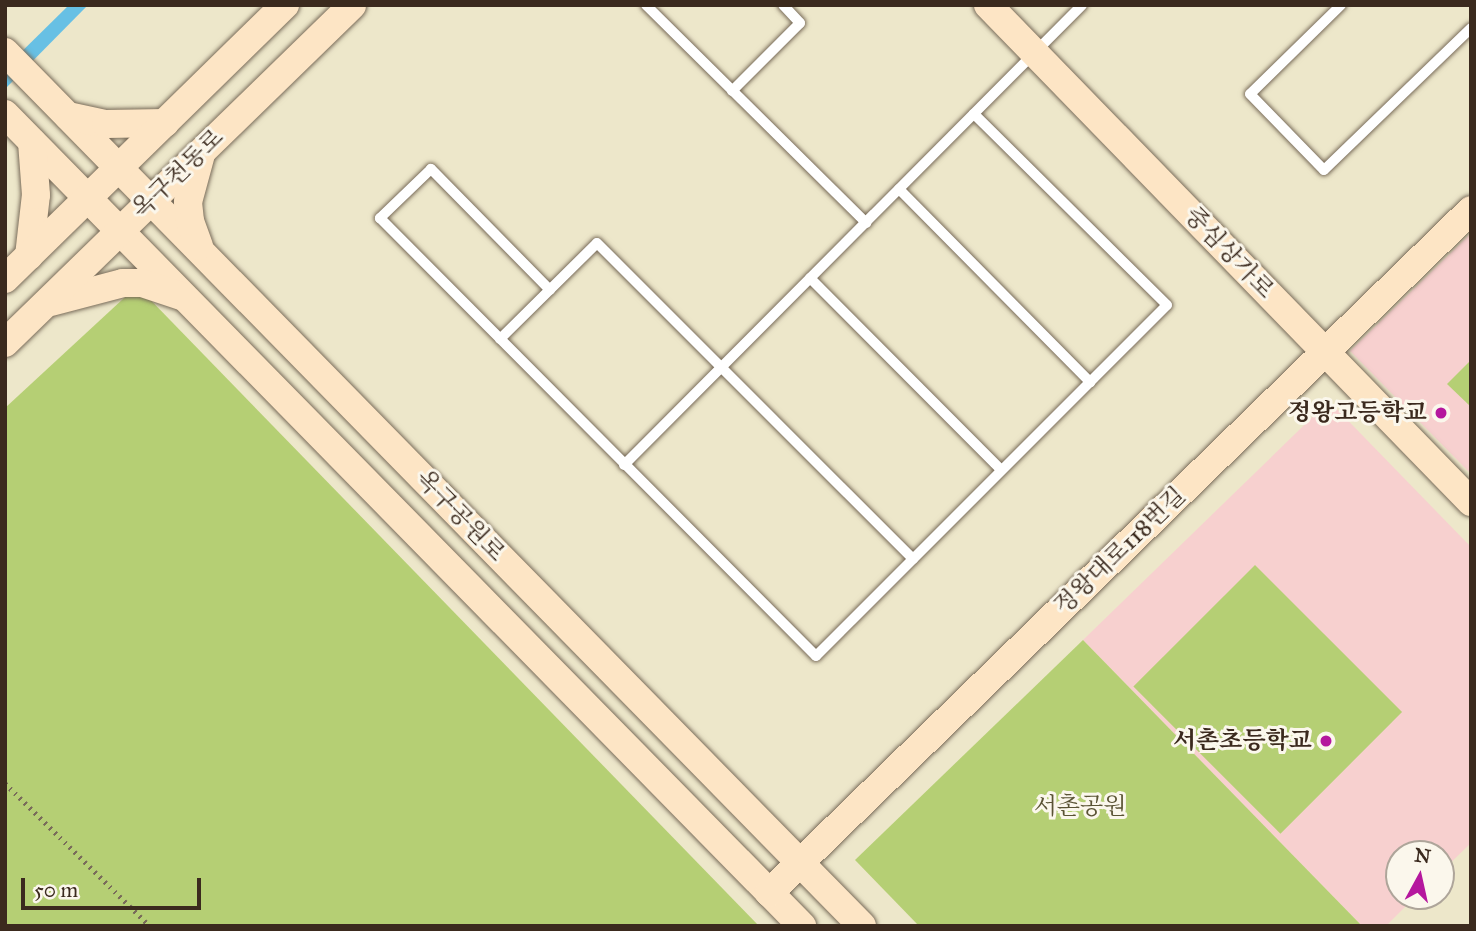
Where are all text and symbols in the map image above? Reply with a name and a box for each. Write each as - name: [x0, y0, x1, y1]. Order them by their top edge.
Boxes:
- street label: 옥구천동로: [126, 123, 230, 225]
- street label: 중심상가로: [1178, 201, 1280, 305]
- place label: 정왕고등학교: [1288, 399, 1427, 427]
- marker: 정왕고등학교: [1433, 405, 1449, 421]
- street label: 옥구공원로: [409, 464, 511, 568]
- street label: 정왕대로118번길: [1049, 481, 1191, 621]
- place label: 서촌초등학교: [1173, 727, 1312, 755]
- marker: 서촌초등학교: [1318, 733, 1334, 749]
- park label: 서촌공원: [1034, 793, 1126, 821]
- north arrow: [1385, 840, 1455, 910]
- text: N: [1413, 843, 1432, 868]
- scale bar: [24, 864, 205, 908]
- text: 50 m: [34, 877, 78, 903]

